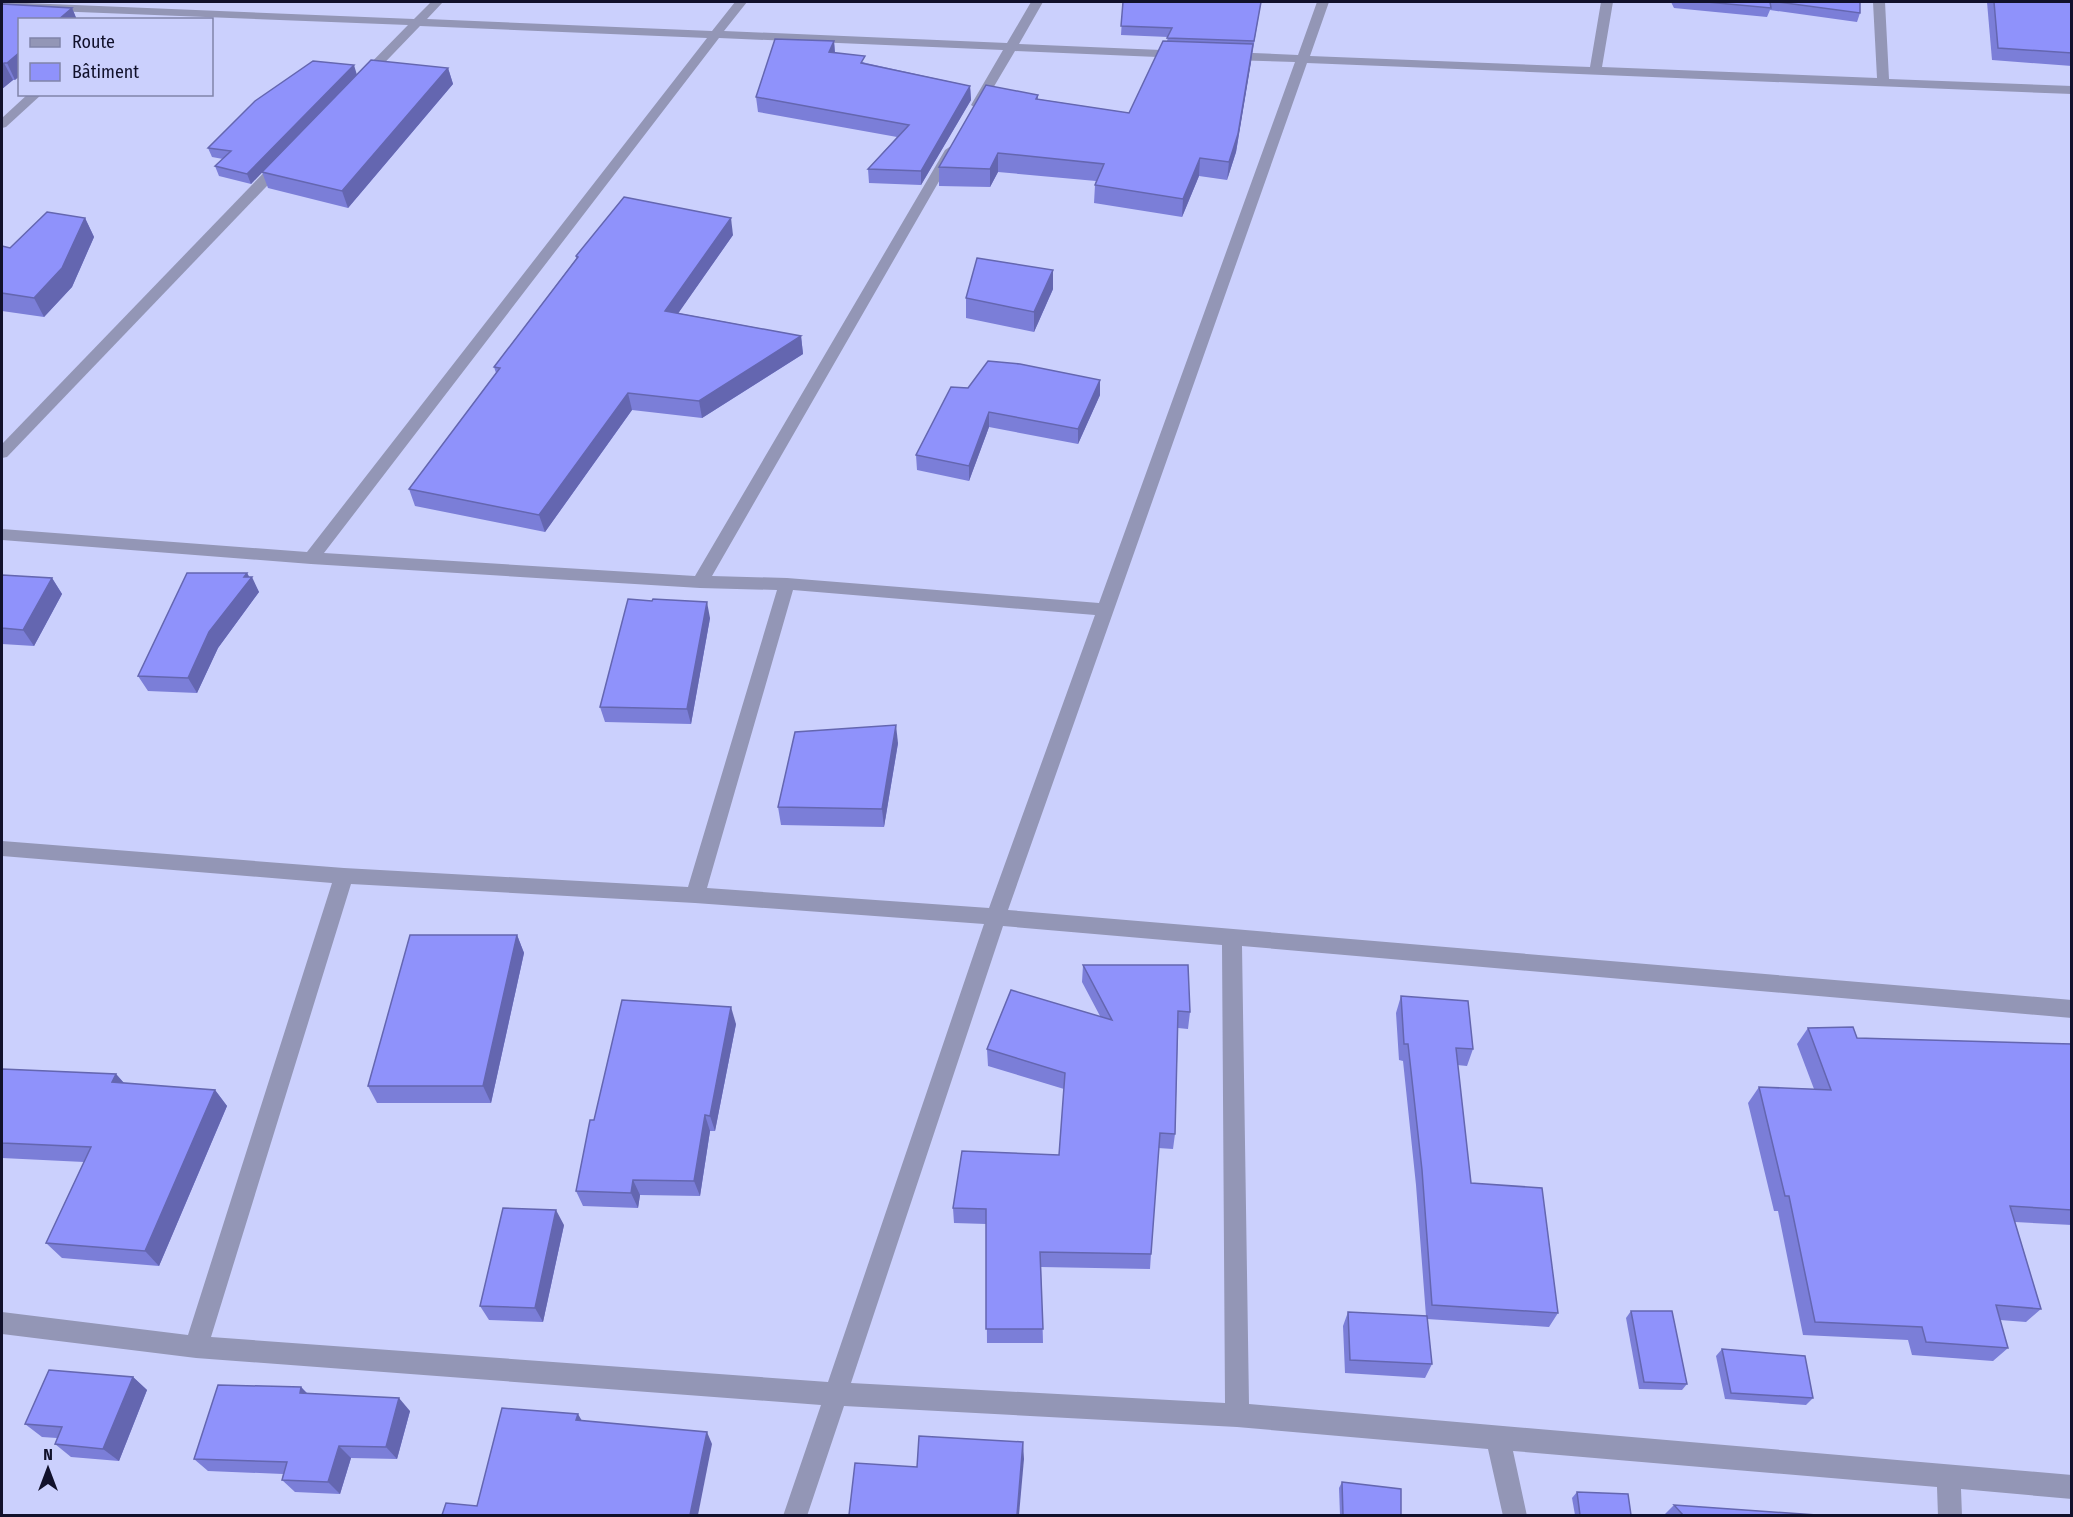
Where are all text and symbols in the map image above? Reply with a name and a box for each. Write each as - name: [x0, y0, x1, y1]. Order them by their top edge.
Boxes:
- legend: [18, 18, 213, 96]
- text: Route: [72, 31, 115, 53]
- text: Bâtiment: [72, 61, 139, 83]
- north arrow: [18, 1439, 78, 1499]
- text: N: [43, 1445, 53, 1464]

